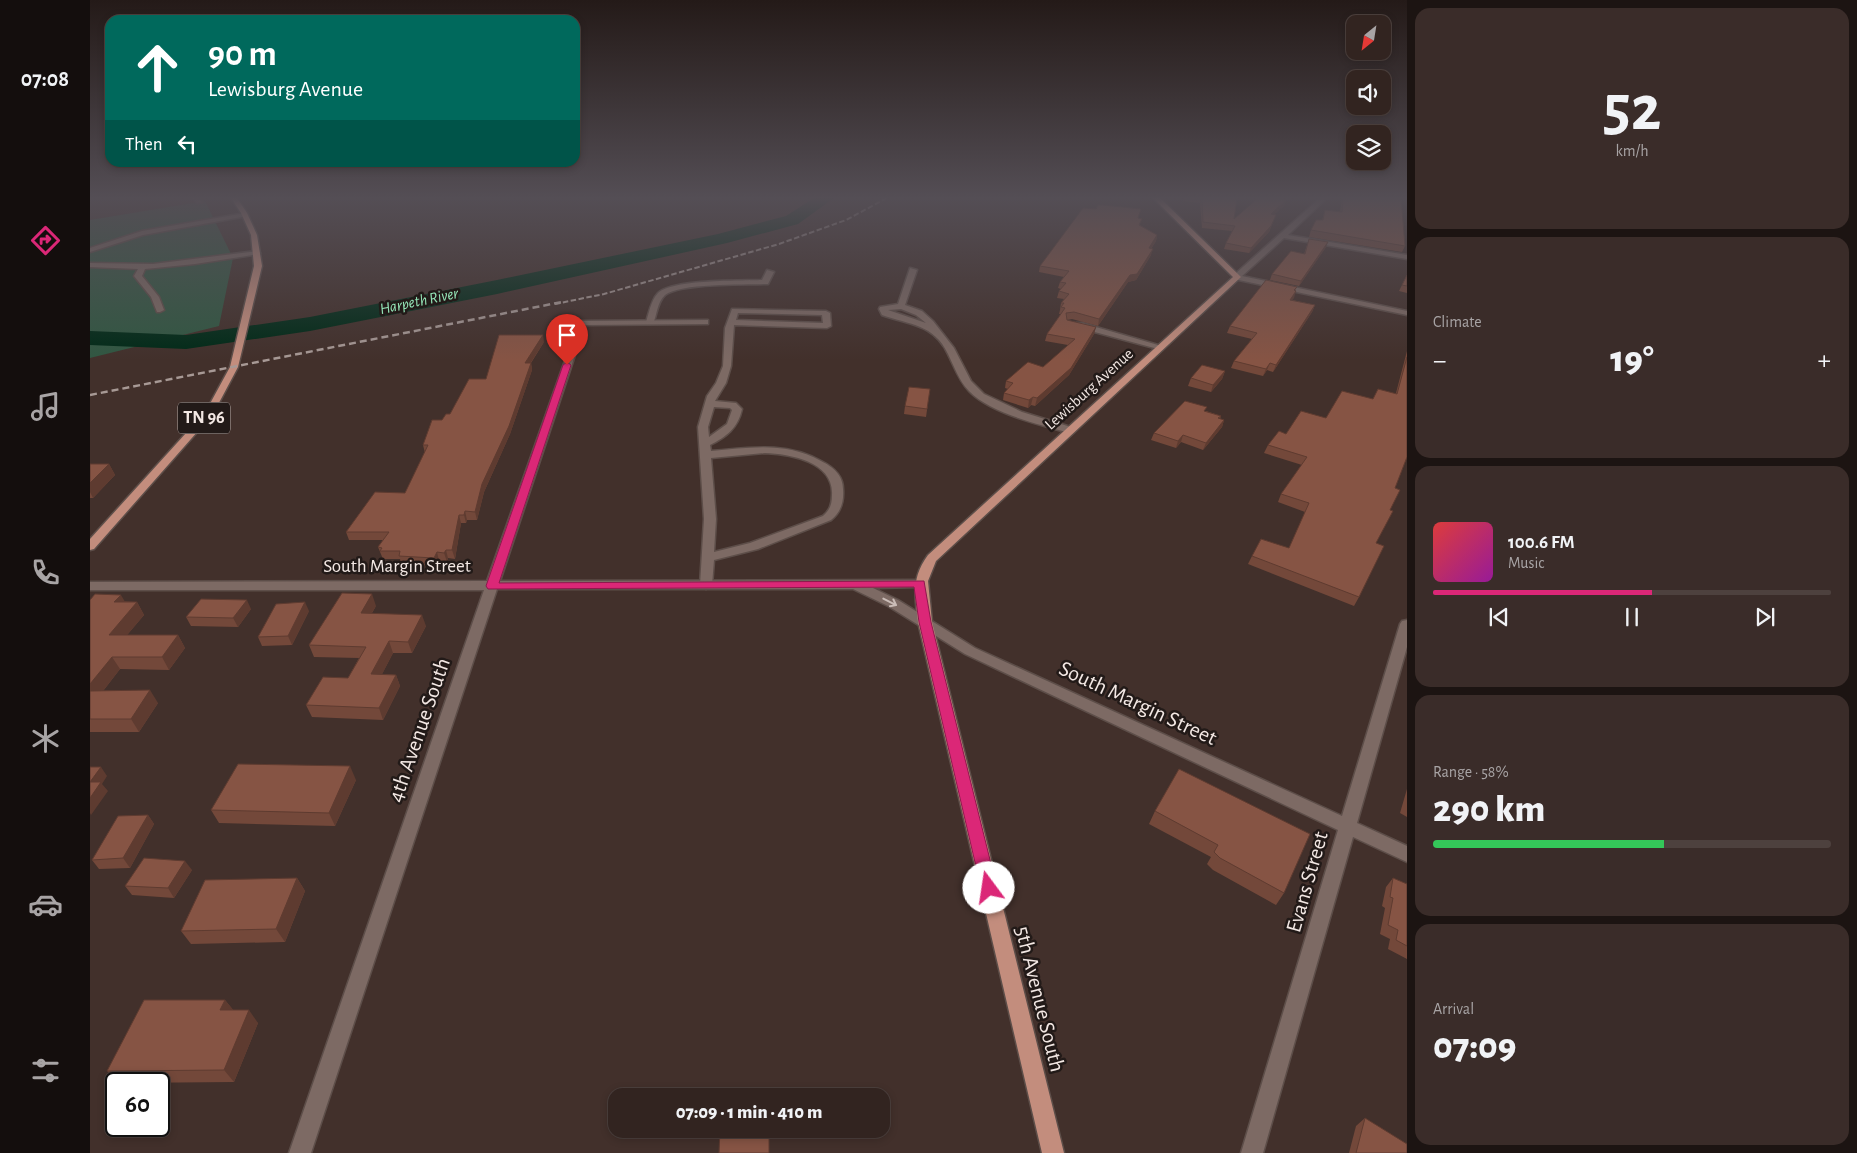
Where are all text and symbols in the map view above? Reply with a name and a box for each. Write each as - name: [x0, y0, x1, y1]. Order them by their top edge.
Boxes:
- north arrow: [1346, 15, 1391, 60]
- map controls: [1346, 15, 1391, 170]
- icon: ahead: [125, 35, 190, 100]
- text: 90 m: [208, 37, 277, 72]
- text: 07:08: [21, 68, 69, 90]
- button: sound: [1346, 70, 1391, 115]
- text: 52: [1603, 77, 1661, 142]
- text: Lewisburg Avenue: [208, 78, 363, 100]
- button: layers: [1346, 125, 1391, 170]
- icon: left: [173, 130, 201, 158]
- text: Then: [125, 135, 163, 154]
- text: km/h: [1615, 143, 1649, 159]
- icon: directions: [28, 223, 63, 258]
- water label: Harpeth River: [378, 285, 461, 318]
- pin: [546, 314, 588, 365]
- text: Climate: [1433, 314, 1482, 330]
- icon: arrive: [553, 321, 581, 349]
- text: 19°: [1610, 341, 1654, 379]
- street label: Lewisburg Avenue: [1042, 345, 1136, 433]
- text: −: [1433, 347, 1446, 375]
- text: +: [1818, 347, 1831, 375]
- icon: music: [28, 389, 63, 424]
- road number: TN 96: [178, 402, 230, 433]
- text: 100.6 FM: [1508, 533, 1575, 552]
- icon: phone: [28, 555, 63, 590]
- text: Music: [1508, 555, 1544, 571]
- street label: South Margin Street: [323, 557, 471, 576]
- one-way arrow: [883, 597, 898, 607]
- icon: previous: [1485, 603, 1513, 631]
- icon: pause: [1618, 603, 1646, 631]
- icon: next: [1751, 603, 1779, 631]
- street label: 4th Avenue South: [384, 655, 454, 805]
- street label: South Margin Street: [1056, 657, 1220, 749]
- icon: climate: [28, 721, 63, 756]
- text: Range · 58%: [1433, 764, 1509, 780]
- text: 290 km: [1433, 791, 1545, 829]
- street label: Evans Street: [1282, 829, 1332, 935]
- position arrow: [962, 861, 1014, 913]
- icon: car: [28, 887, 63, 922]
- street label: 5th Avenue South: [1011, 924, 1069, 1074]
- text: Arrival: [1433, 1001, 1474, 1017]
- text: 07:09: [1433, 1028, 1516, 1066]
- icon: filters: [28, 1053, 63, 1088]
- speed limit sign: 60: [105, 1072, 170, 1137]
- text: 07:09 · 1 min · 410 m: [676, 1103, 822, 1122]

